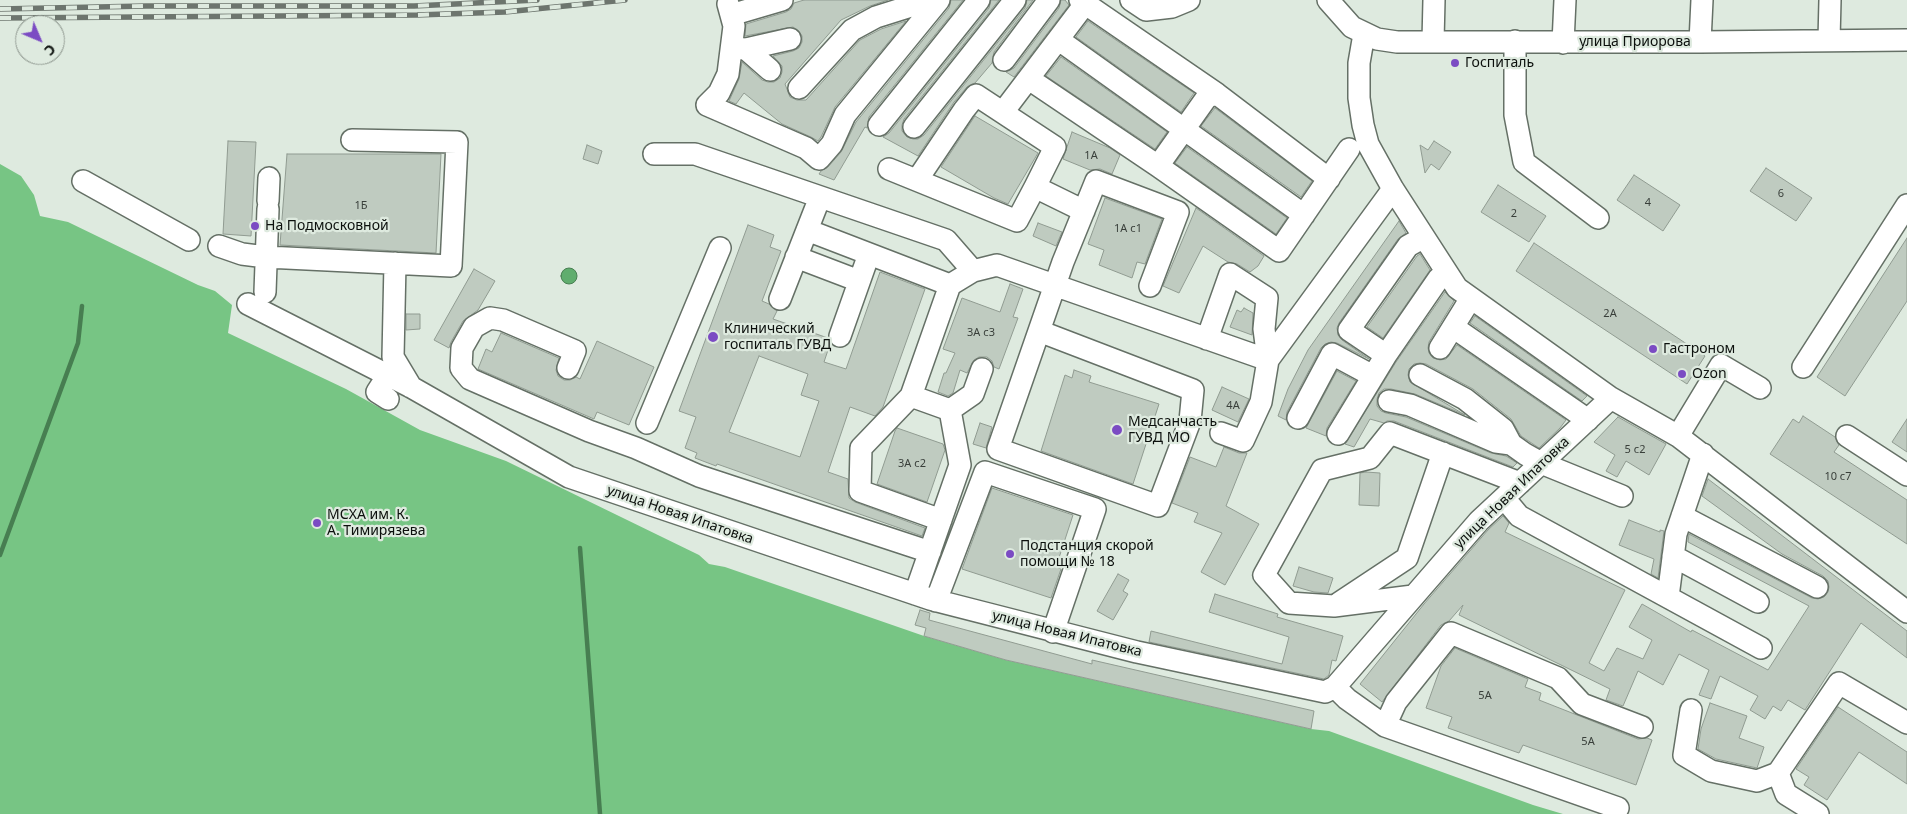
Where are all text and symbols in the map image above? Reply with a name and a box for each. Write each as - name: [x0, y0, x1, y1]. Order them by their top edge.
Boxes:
- north arrow: [15, 15, 65, 65]
- street label: улица Приорова: [1579, 34, 1691, 50]
- text: С: [40, 40, 60, 60]
- place label: Госпиталь: [1465, 55, 1534, 71]
- marker: Госпиталь: [1449, 57, 1461, 69]
- house number: 1А: [1084, 149, 1098, 163]
- house number: 6: [1778, 187, 1784, 201]
- house number: 4: [1645, 196, 1651, 210]
- house number: 1Б: [354, 199, 368, 213]
- house number: 2: [1511, 207, 1517, 221]
- place label: На Подмосковной: [265, 218, 389, 234]
- marker: На Подмосковной: [249, 220, 261, 232]
- house number: 1А с1: [1114, 222, 1142, 236]
- house number: 2А: [1603, 307, 1617, 321]
- place label: Клинический госпиталь ГУВД: [724, 321, 831, 354]
- house number: 3А с3: [967, 326, 995, 340]
- marker: Клинический госпиталь ГУВД: [706, 330, 720, 344]
- place label: Гастроном: [1663, 341, 1735, 357]
- marker: Гастроном: [1647, 343, 1659, 355]
- place label: Ozon: [1692, 366, 1727, 382]
- marker: Ozon: [1676, 368, 1688, 380]
- house number: 4А: [1226, 399, 1240, 413]
- place label: Медсанчасть ГУВД МО: [1128, 414, 1217, 447]
- marker: Медсанчасть ГУВД МО: [1110, 423, 1124, 437]
- street label: улица Новая Ипатовка: [1451, 434, 1573, 552]
- house number: 5 с2: [1625, 443, 1645, 457]
- house number: 3А с2: [898, 457, 926, 471]
- house number: 10 с7: [1824, 470, 1852, 484]
- street label: улица Новая Ипатовка: [605, 482, 755, 548]
- place label: МСХА им. К. А. Тимирязева: [327, 507, 426, 540]
- marker: МСХА им. К. А. Тимирязева: [311, 517, 323, 529]
- place label: Подстанция скорой помощи № 18: [1020, 538, 1154, 570]
- marker: Подстанция скорой помощи № 18: [1004, 548, 1016, 560]
- street label: улица Новая Ипатовка: [990, 607, 1144, 661]
- house number: 5А: [1478, 689, 1492, 703]
- house number: 5А: [1581, 735, 1595, 749]

